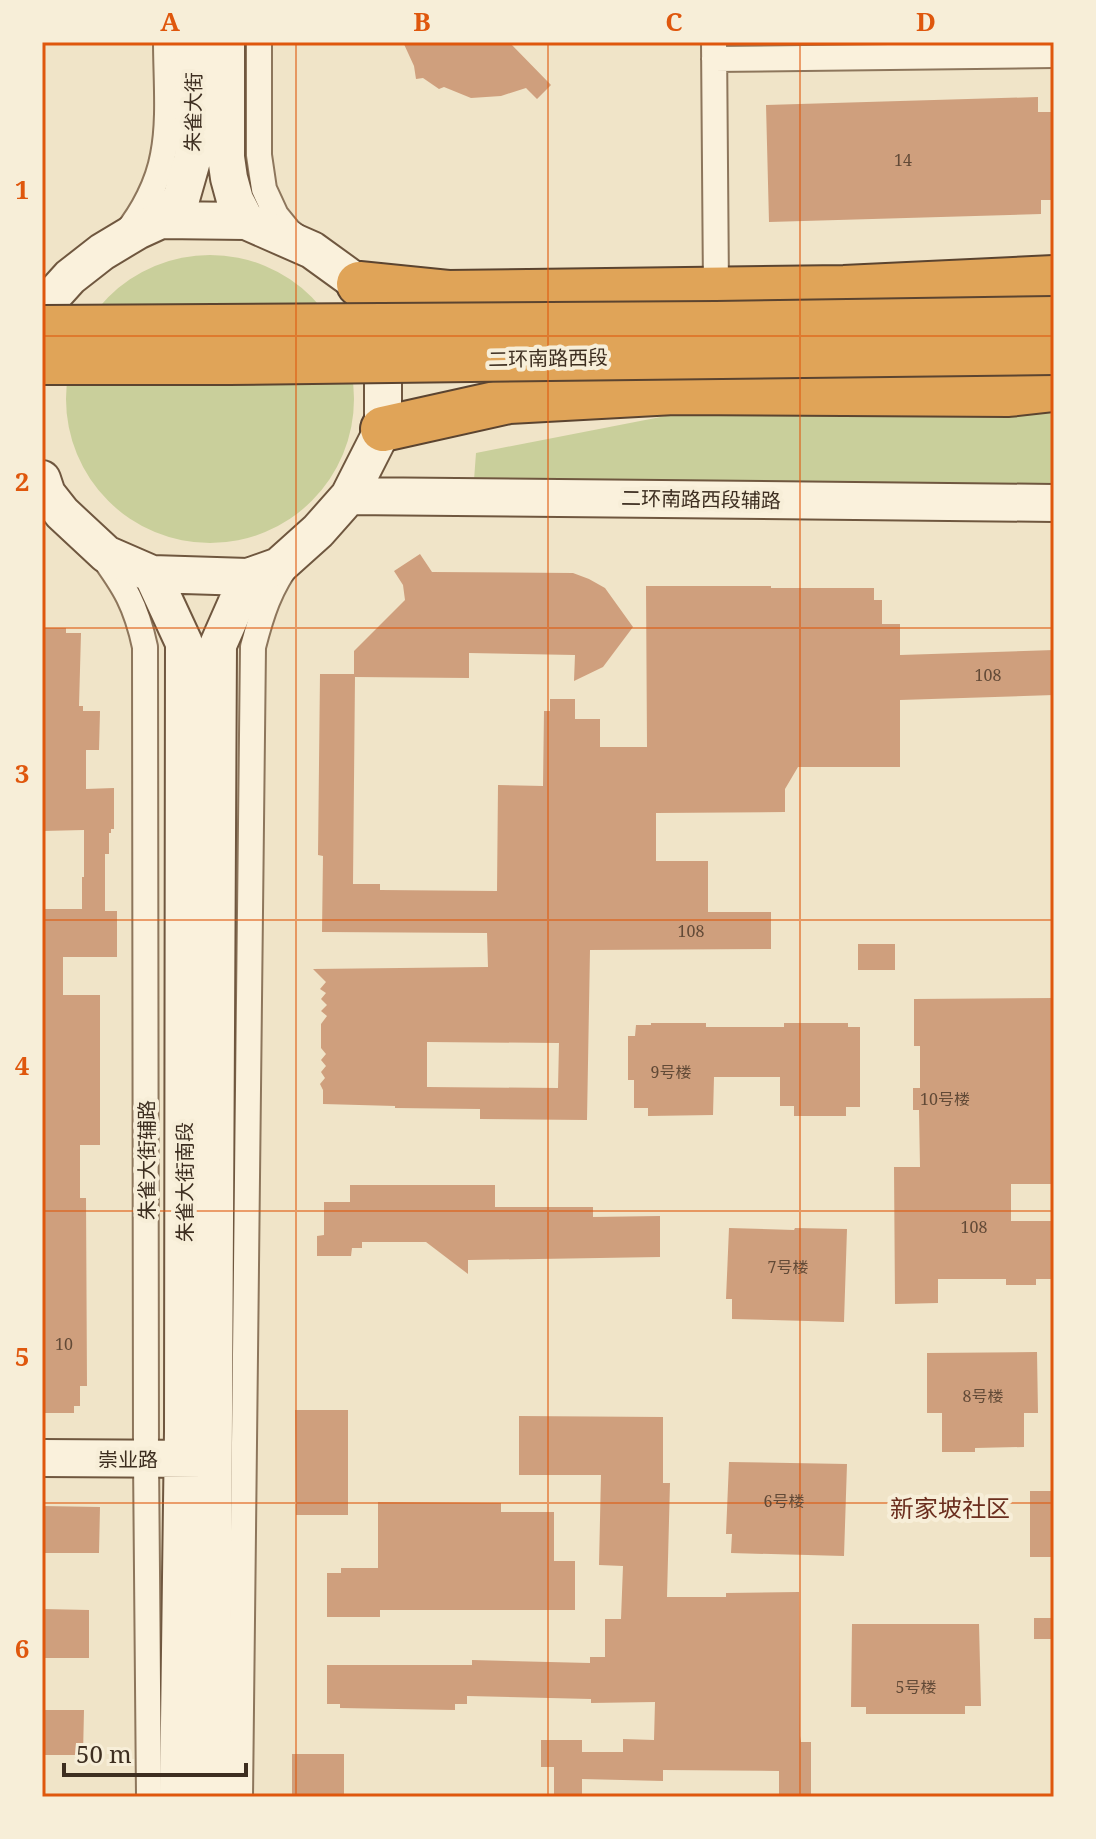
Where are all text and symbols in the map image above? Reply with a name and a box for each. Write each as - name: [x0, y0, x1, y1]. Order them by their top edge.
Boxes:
- text: A: [160, 3, 180, 39]
- text: B: [413, 3, 431, 39]
- text: C: [665, 3, 683, 39]
- text: D: [916, 3, 936, 39]
- street label: 朱雀大街: [179, 72, 207, 152]
- house number: 14: [894, 149, 912, 171]
- text: 1: [15, 171, 29, 207]
- street label: 二环南路西段: [488, 343, 608, 373]
- text: 2: [15, 463, 29, 499]
- street label: 二环南路西段辅路: [621, 484, 781, 514]
- house number: 108: [975, 664, 1001, 686]
- text: 3: [15, 755, 29, 791]
- house number: 108: [678, 920, 704, 942]
- text: 4: [15, 1047, 30, 1083]
- house number: 9号楼: [651, 1061, 691, 1083]
- house number: 10号楼: [920, 1088, 970, 1110]
- street label: 朱雀大街辅路: [133, 1100, 160, 1220]
- street label: 朱雀大街南段: [171, 1122, 198, 1242]
- house number: 108: [961, 1216, 987, 1238]
- house number: 7号楼: [768, 1256, 808, 1278]
- house number: 10: [55, 1333, 73, 1355]
- text: 5: [15, 1338, 29, 1374]
- house number: 8号楼: [963, 1385, 1003, 1407]
- street label: 崇业路: [98, 1446, 158, 1473]
- house number: 6号楼: [764, 1490, 804, 1512]
- district label: 新家坡社区: [890, 1491, 1010, 1524]
- text: 6: [15, 1630, 29, 1666]
- house number: 5号楼: [896, 1676, 936, 1698]
- scale bar: [64, 1727, 246, 1777]
- text: 50 m: [76, 1737, 132, 1770]

